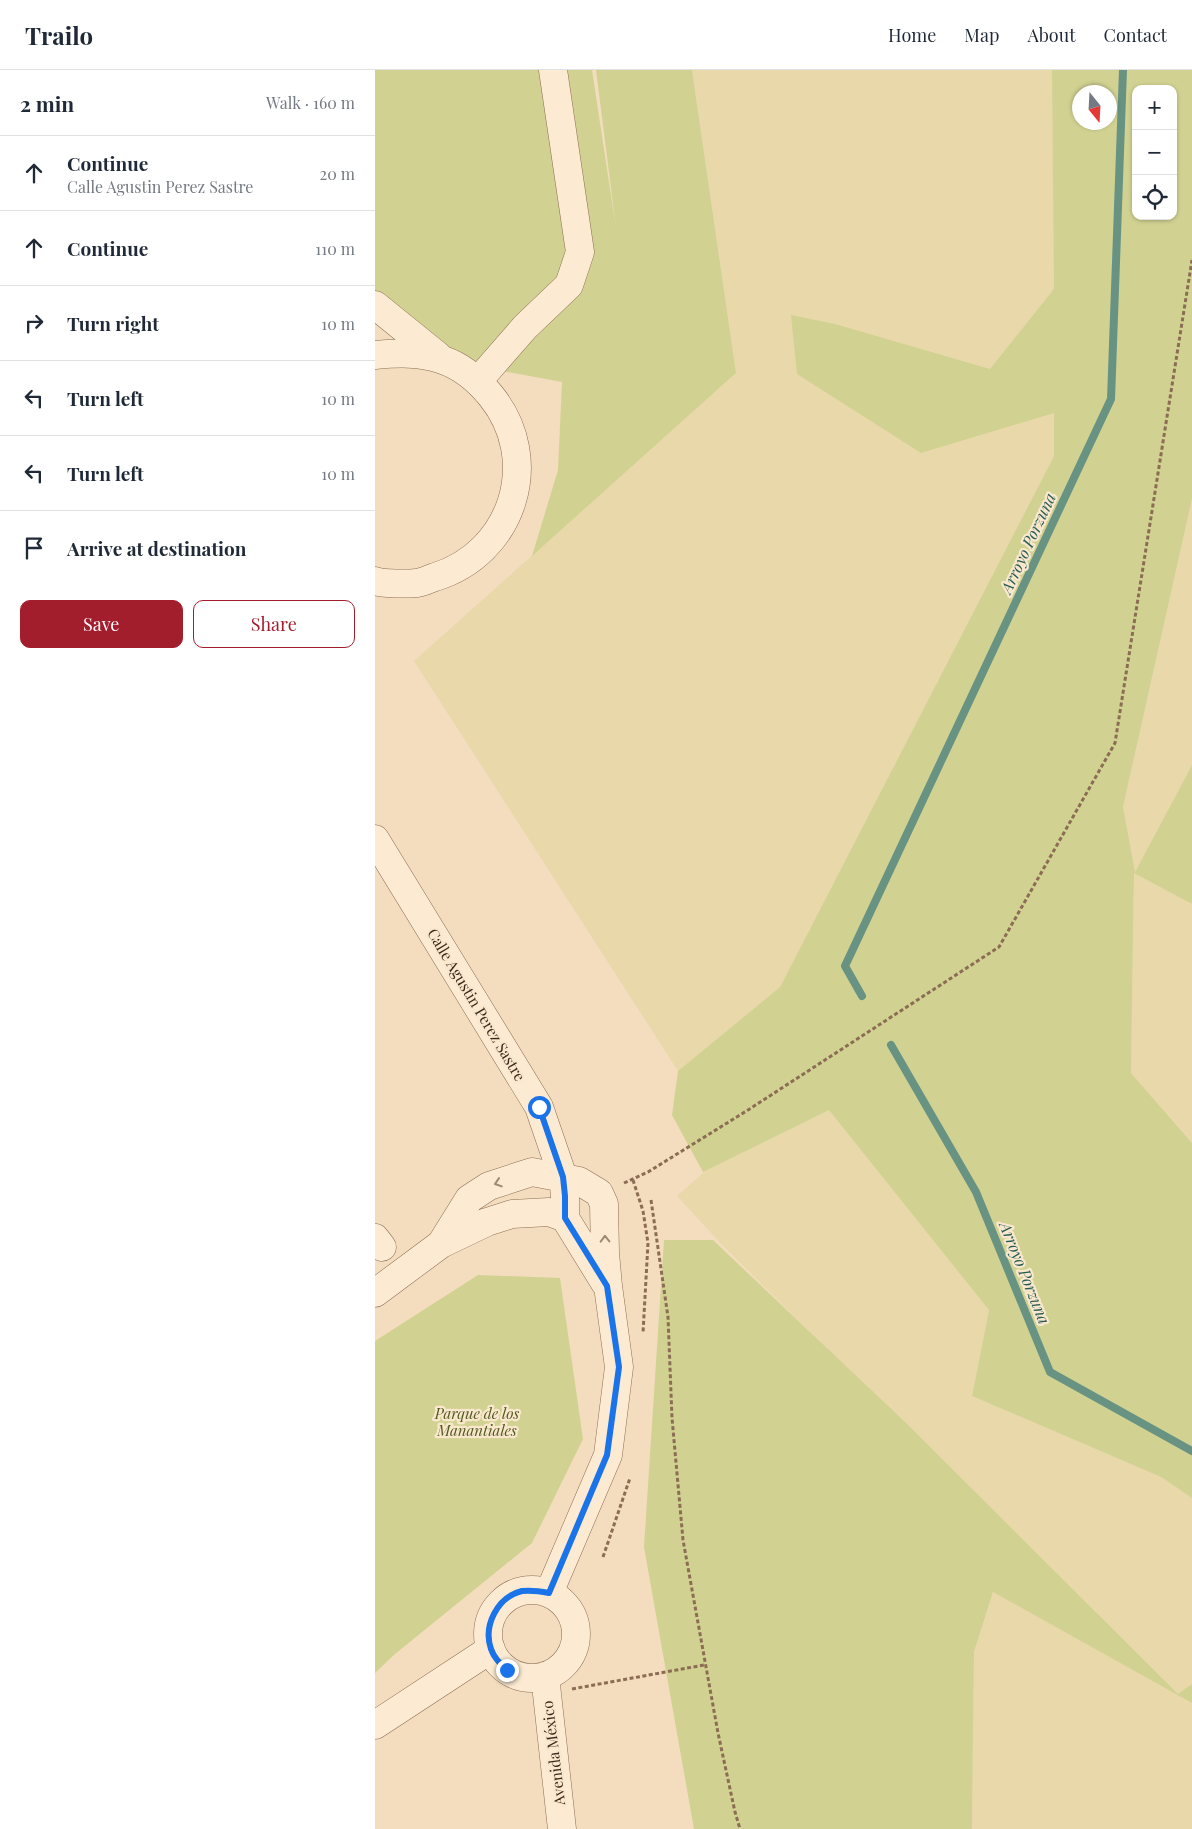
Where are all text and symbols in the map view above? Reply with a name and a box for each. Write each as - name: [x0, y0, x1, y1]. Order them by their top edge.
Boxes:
- text: Trailo: [25, 19, 93, 51]
- text: Home: [888, 23, 936, 47]
- text: Map: [964, 23, 999, 47]
- text: About: [1027, 23, 1076, 47]
- text: Contact: [1104, 23, 1167, 47]
- north arrow: [1072, 85, 1117, 130]
- map controls: [1132, 85, 1177, 220]
- button: +: [1132, 85, 1177, 130]
- text: 2 min: [20, 89, 74, 117]
- text: Walk · 160 m: [266, 92, 355, 113]
- button: −: [1132, 130, 1177, 175]
- text: Continue: [67, 150, 148, 176]
- icon: ahead: [20, 159, 48, 187]
- text: 20 m: [320, 163, 355, 184]
- button: locate: [1132, 175, 1177, 220]
- text: Calle Agustin Perez Sastre: [67, 176, 253, 197]
- icon: ahead: [20, 234, 48, 262]
- text: Continue: [67, 235, 148, 261]
- text: 110 m: [315, 238, 355, 259]
- icon: right: [20, 309, 48, 337]
- text: Turn right: [67, 310, 159, 336]
- text: 10 m: [321, 313, 355, 334]
- icon: left: [20, 384, 48, 412]
- text: Turn left: [67, 385, 144, 411]
- text: 10 m: [321, 388, 355, 409]
- icon: left: [20, 459, 48, 487]
- text: Turn left: [67, 460, 144, 486]
- text: 10 m: [321, 463, 355, 484]
- water label: Arroyo Porzuna: [994, 489, 1060, 598]
- icon: arrive: [20, 534, 48, 562]
- text: Arrive at destination: [67, 535, 247, 561]
- button: Save: [20, 600, 183, 648]
- button: Share: [193, 600, 355, 648]
- street label: Calle Agustin Perez Sastre: [423, 924, 530, 1085]
- route start: [528, 1096, 551, 1119]
- one-way arrow: [495, 1177, 503, 1187]
- water label: Arroyo Porzuna: [995, 1217, 1056, 1327]
- one-way arrow: [599, 1235, 610, 1243]
- park label: Parque de los Manantiales: [434, 1403, 520, 1440]
- route end: [496, 1659, 519, 1682]
- street label: Avenida México: [537, 1700, 569, 1808]

